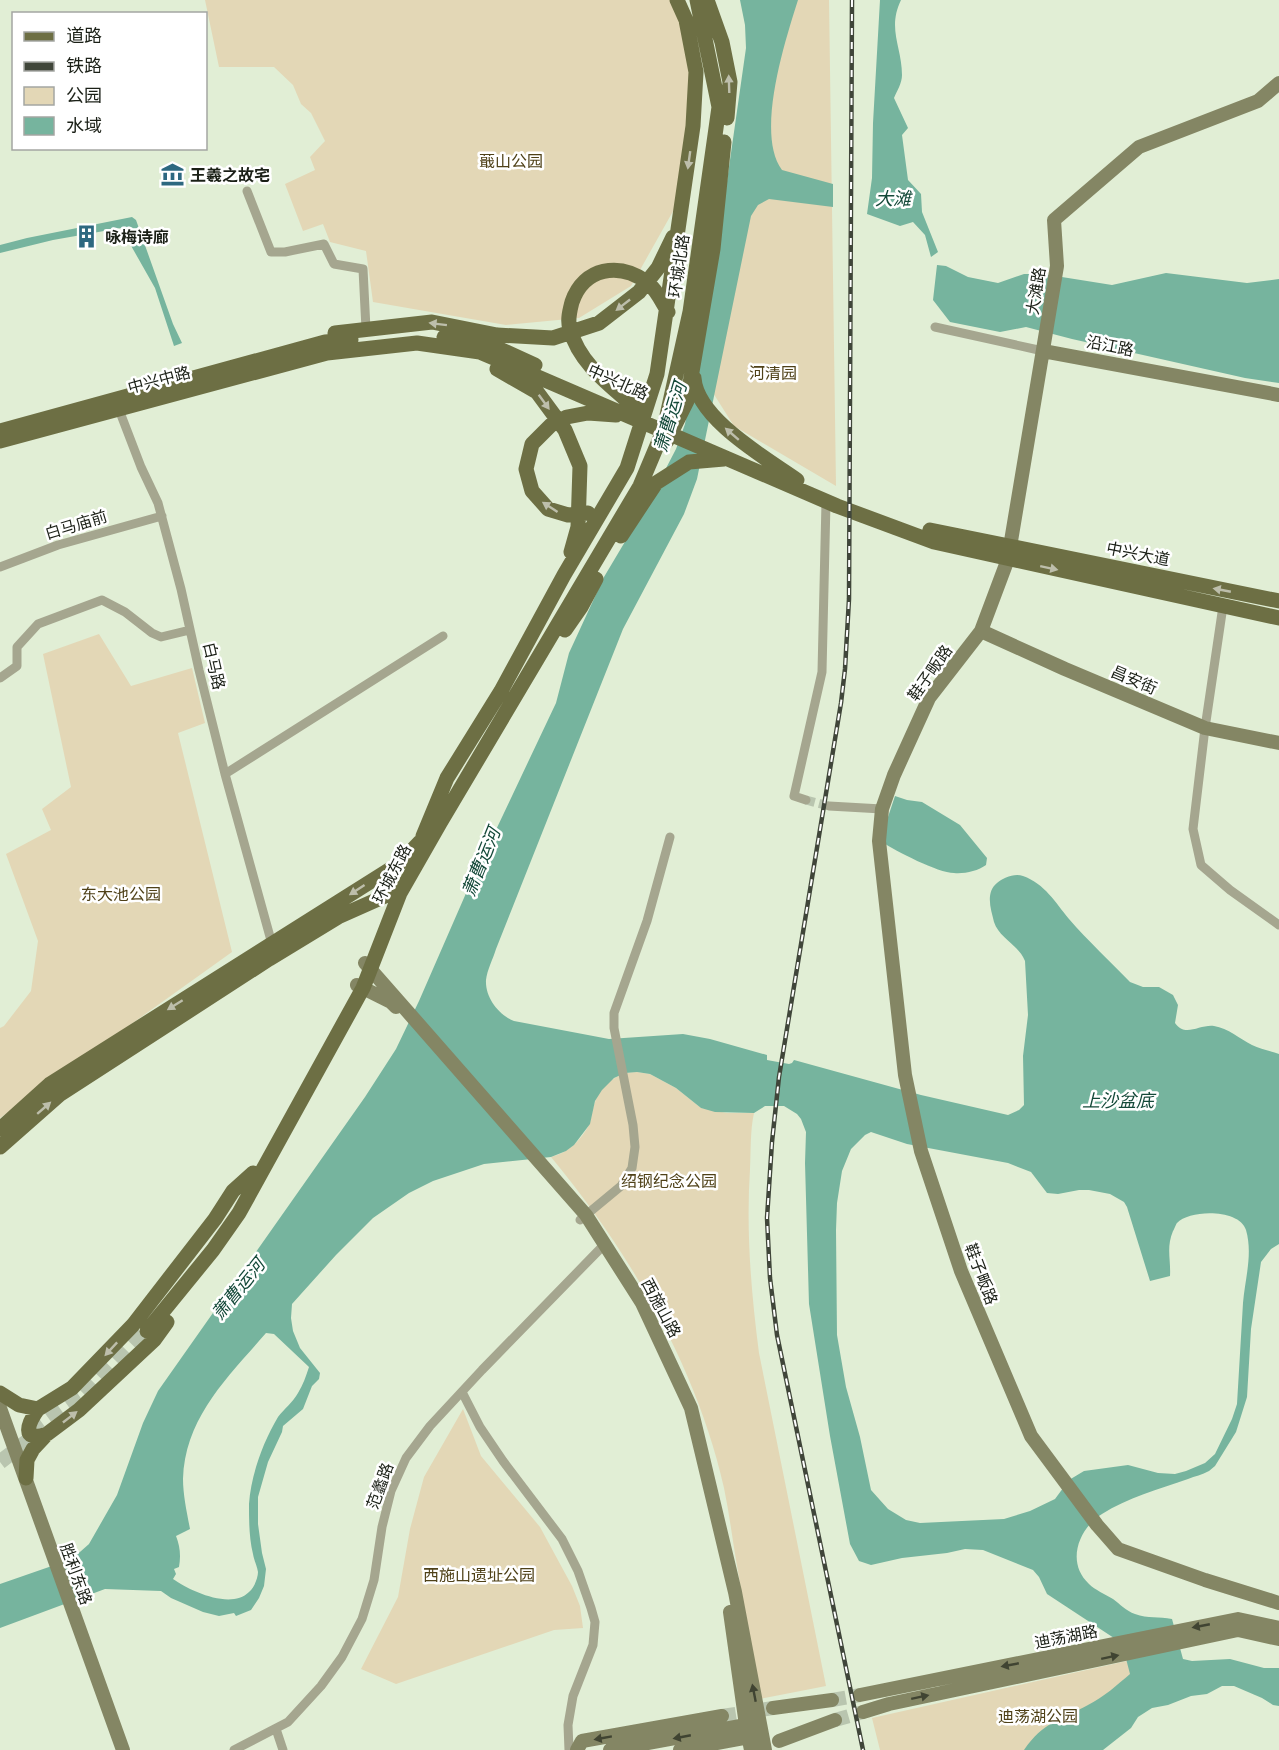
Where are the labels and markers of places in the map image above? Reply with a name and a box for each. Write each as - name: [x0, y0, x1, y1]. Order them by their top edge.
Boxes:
- museum icon: 王羲之故宅: [159, 162, 185, 188]
- place label: 王羲之故宅: [190, 166, 270, 185]
- building icon: 咏梅诗廊: [74, 224, 100, 250]
- place label: 咏梅诗廊: [105, 228, 169, 247]

